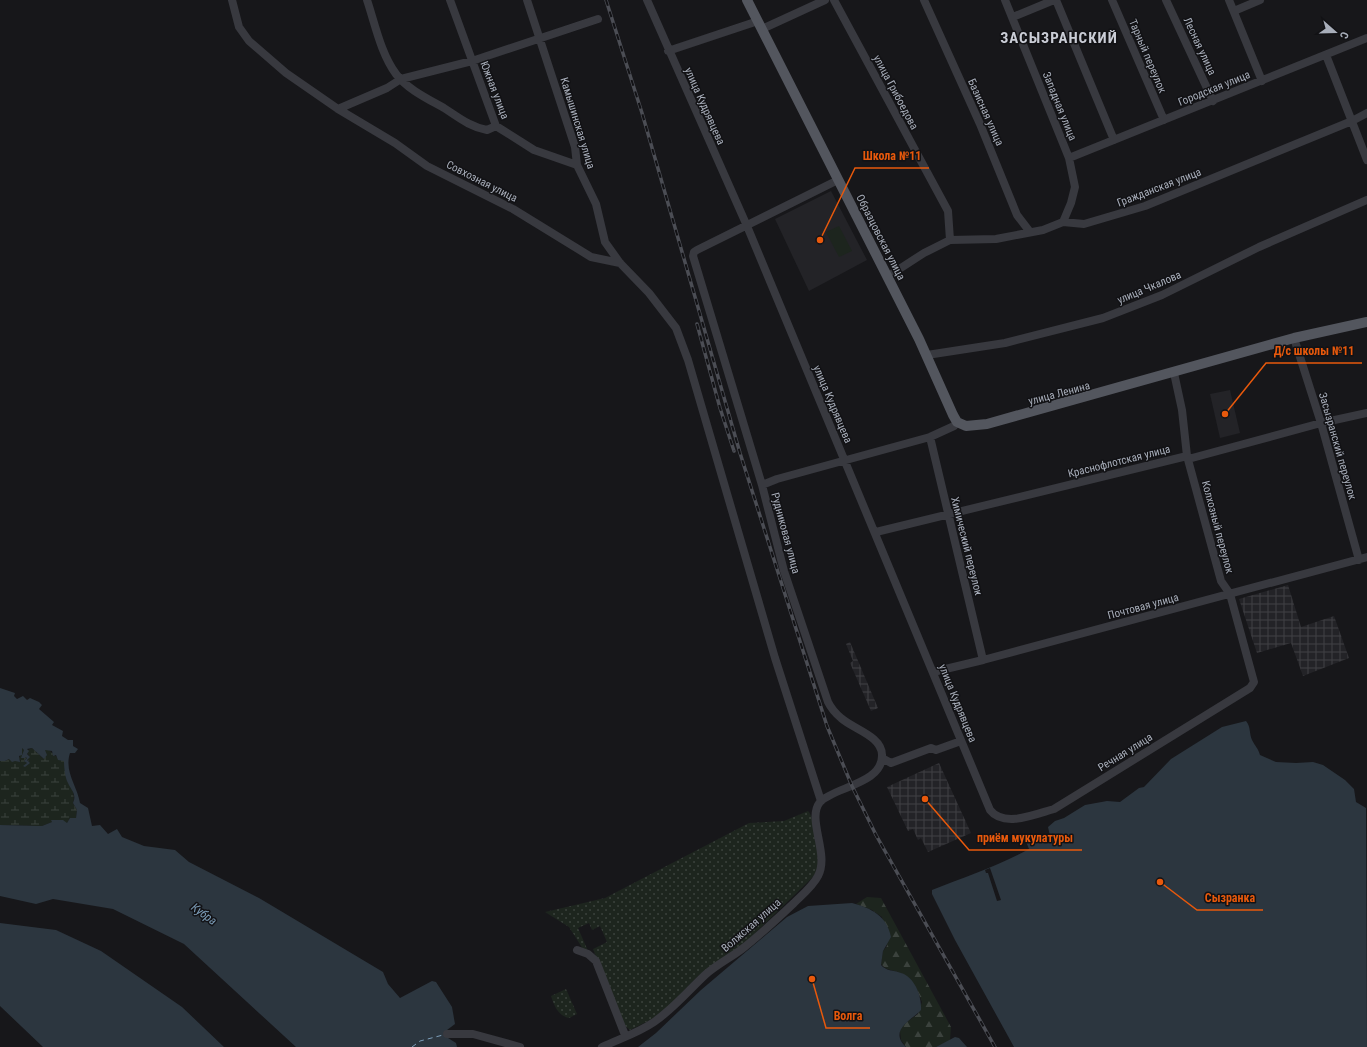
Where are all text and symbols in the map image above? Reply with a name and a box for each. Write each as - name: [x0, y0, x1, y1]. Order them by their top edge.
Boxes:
- north arrow: [1315, 12, 1355, 52]
- street label: Лесная улица: [1180, 15, 1219, 77]
- street label: Тарный переулок: [1126, 17, 1169, 96]
- district label: ЗАСЫЗРАНСКИЙ: [1000, 29, 1118, 47]
- text: С: [1337, 30, 1351, 40]
- street label: улица Грибоедова: [870, 53, 921, 132]
- street label: Южная улица: [478, 59, 512, 121]
- street label: улица Кудрявцева: [682, 66, 727, 147]
- street label: Городская улица: [1176, 68, 1252, 109]
- street label: Западная улица: [1040, 70, 1079, 142]
- street label: Камышинская улица: [557, 76, 598, 170]
- street label: Базисная улица: [965, 77, 1006, 148]
- callout: Школа №11: [855, 144, 929, 168]
- text: Школа №11: [863, 149, 921, 163]
- street label: Совхозная улица: [444, 158, 519, 205]
- street label: Гражданская улица: [1115, 165, 1203, 210]
- street label: Образцовская улица: [853, 192, 908, 282]
- street label: улица Чкалова: [1115, 268, 1183, 307]
- callout: Д/с школы №11: [1266, 339, 1362, 363]
- text: Д/с школы №11: [1274, 344, 1354, 358]
- street label: улица Кудрявцева: [810, 363, 855, 445]
- street label: улица Ленина: [1027, 379, 1091, 408]
- street label: Засызранский переулок: [1316, 391, 1359, 502]
- street label: Краснофлотская улица: [1067, 442, 1172, 481]
- street label: Колхозный переулок: [1199, 479, 1236, 576]
- street label: Рудниковая улица: [768, 491, 803, 575]
- street label: Химический переулок: [948, 496, 985, 597]
- street label: Почтовая улица: [1106, 591, 1180, 622]
- street label: улица Кудрявцева: [936, 662, 979, 744]
- street label: Речная улица: [1096, 731, 1155, 774]
- callout: приём мукулатуры: [969, 826, 1082, 850]
- text: приём мукулатуры: [977, 831, 1073, 845]
- callout: Сызранка: [1197, 886, 1263, 910]
- text: Сызранка: [1205, 891, 1256, 905]
- street label: Волжская улица: [719, 896, 784, 955]
- water label: Кубра: [189, 900, 219, 928]
- callout: Волга: [826, 1004, 870, 1028]
- text: Волга: [834, 1009, 863, 1023]

